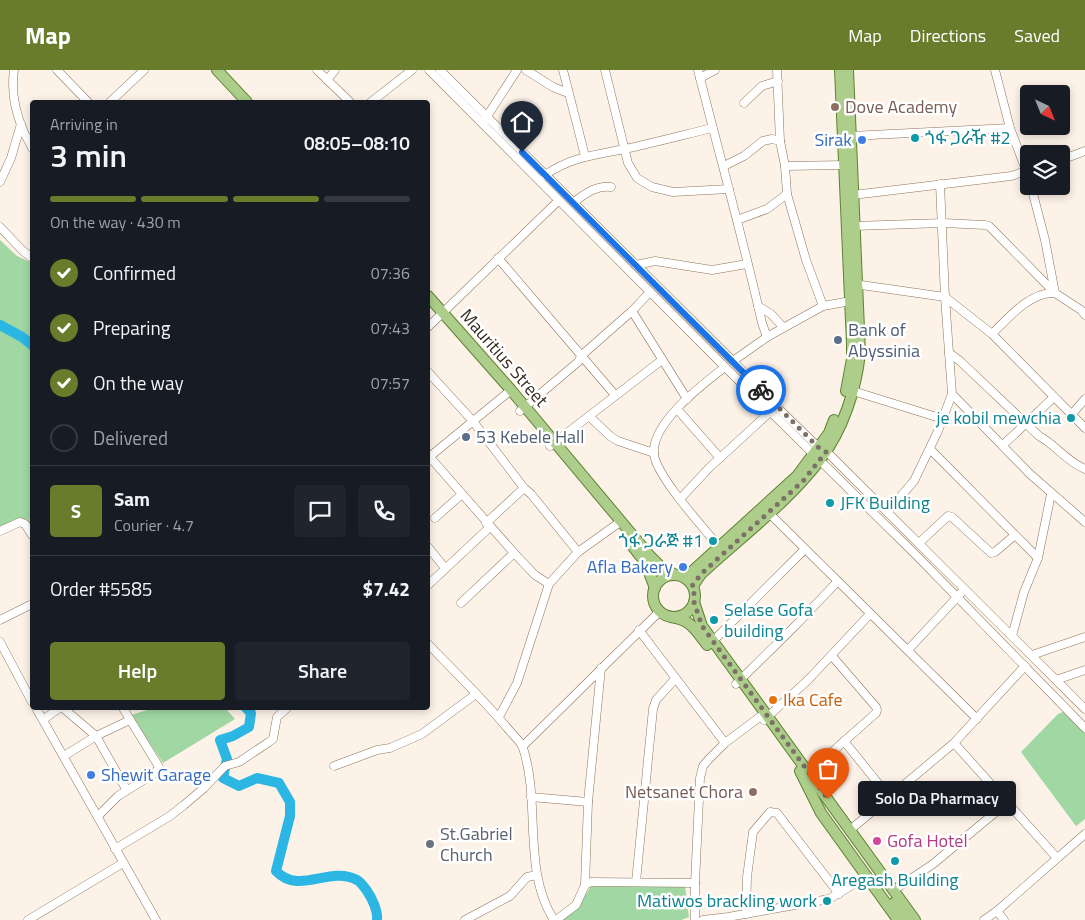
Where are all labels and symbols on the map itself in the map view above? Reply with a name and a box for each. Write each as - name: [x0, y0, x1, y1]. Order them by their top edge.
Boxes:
- north arrow: [1020, 85, 1070, 135]
- place label: Dove Academy: [845, 93, 958, 120]
- pin: [501, 101, 543, 152]
- marker: Dove Academy: [829, 101, 841, 113]
- place label: ጎፋ ጋራዥ #2: [925, 124, 1011, 151]
- place label: Sirak: [814, 126, 852, 153]
- marker: ጎፋ ጋራዥ #2: [909, 132, 921, 144]
- marker: Sirak: [856, 134, 868, 146]
- street label: Mauritius Street: [454, 303, 555, 413]
- place label: Bank of Abyssinia: [848, 316, 920, 364]
- marker: Bank of Abyssinia: [832, 334, 844, 346]
- courier: [736, 365, 786, 415]
- place label: je kobil mewchia: [935, 404, 1061, 431]
- marker: je kobil mewchia: [1065, 412, 1077, 424]
- place label: 53 Kebele Hall: [476, 423, 584, 450]
- marker: 53 Kebele Hall: [460, 431, 472, 443]
- place label: JFK Building: [840, 489, 930, 516]
- marker: JFK Building: [824, 497, 836, 509]
- place label: ጎፋ ጋራጅ #1: [619, 527, 703, 554]
- marker: ጎፋ ጋራጅ #1: [707, 535, 719, 547]
- place label: Afla Bakery: [587, 553, 673, 580]
- marker: Afla Bakery: [677, 561, 689, 573]
- place label: Selase Gofa building: [724, 596, 813, 644]
- marker: Selase Gofa building: [708, 614, 720, 626]
- place label: Ika Cafe: [783, 686, 843, 713]
- marker: Ika Cafe: [767, 694, 779, 706]
- pin: [807, 748, 849, 799]
- place label: Shewit Garage: [101, 761, 211, 788]
- marker: Shewit Garage: [85, 769, 97, 781]
- place label: Netsanet Chora: [625, 778, 743, 805]
- callout: Solo Da Pharmacy: [858, 782, 1016, 816]
- marker: Netsanet Chora: [747, 786, 759, 798]
- place label: St.Gabriel Church: [440, 820, 513, 868]
- place label: Gofa Hotel: [887, 827, 968, 854]
- marker: Gofa Hotel: [871, 835, 883, 847]
- marker: St.Gabriel Church: [424, 838, 436, 850]
- marker: Aregash Building: [889, 855, 901, 867]
- place label: Aregash Building: [831, 866, 959, 893]
- place label: Matiwos brackling work: [637, 887, 817, 914]
- marker: Matiwos brackling work: [821, 895, 833, 907]

